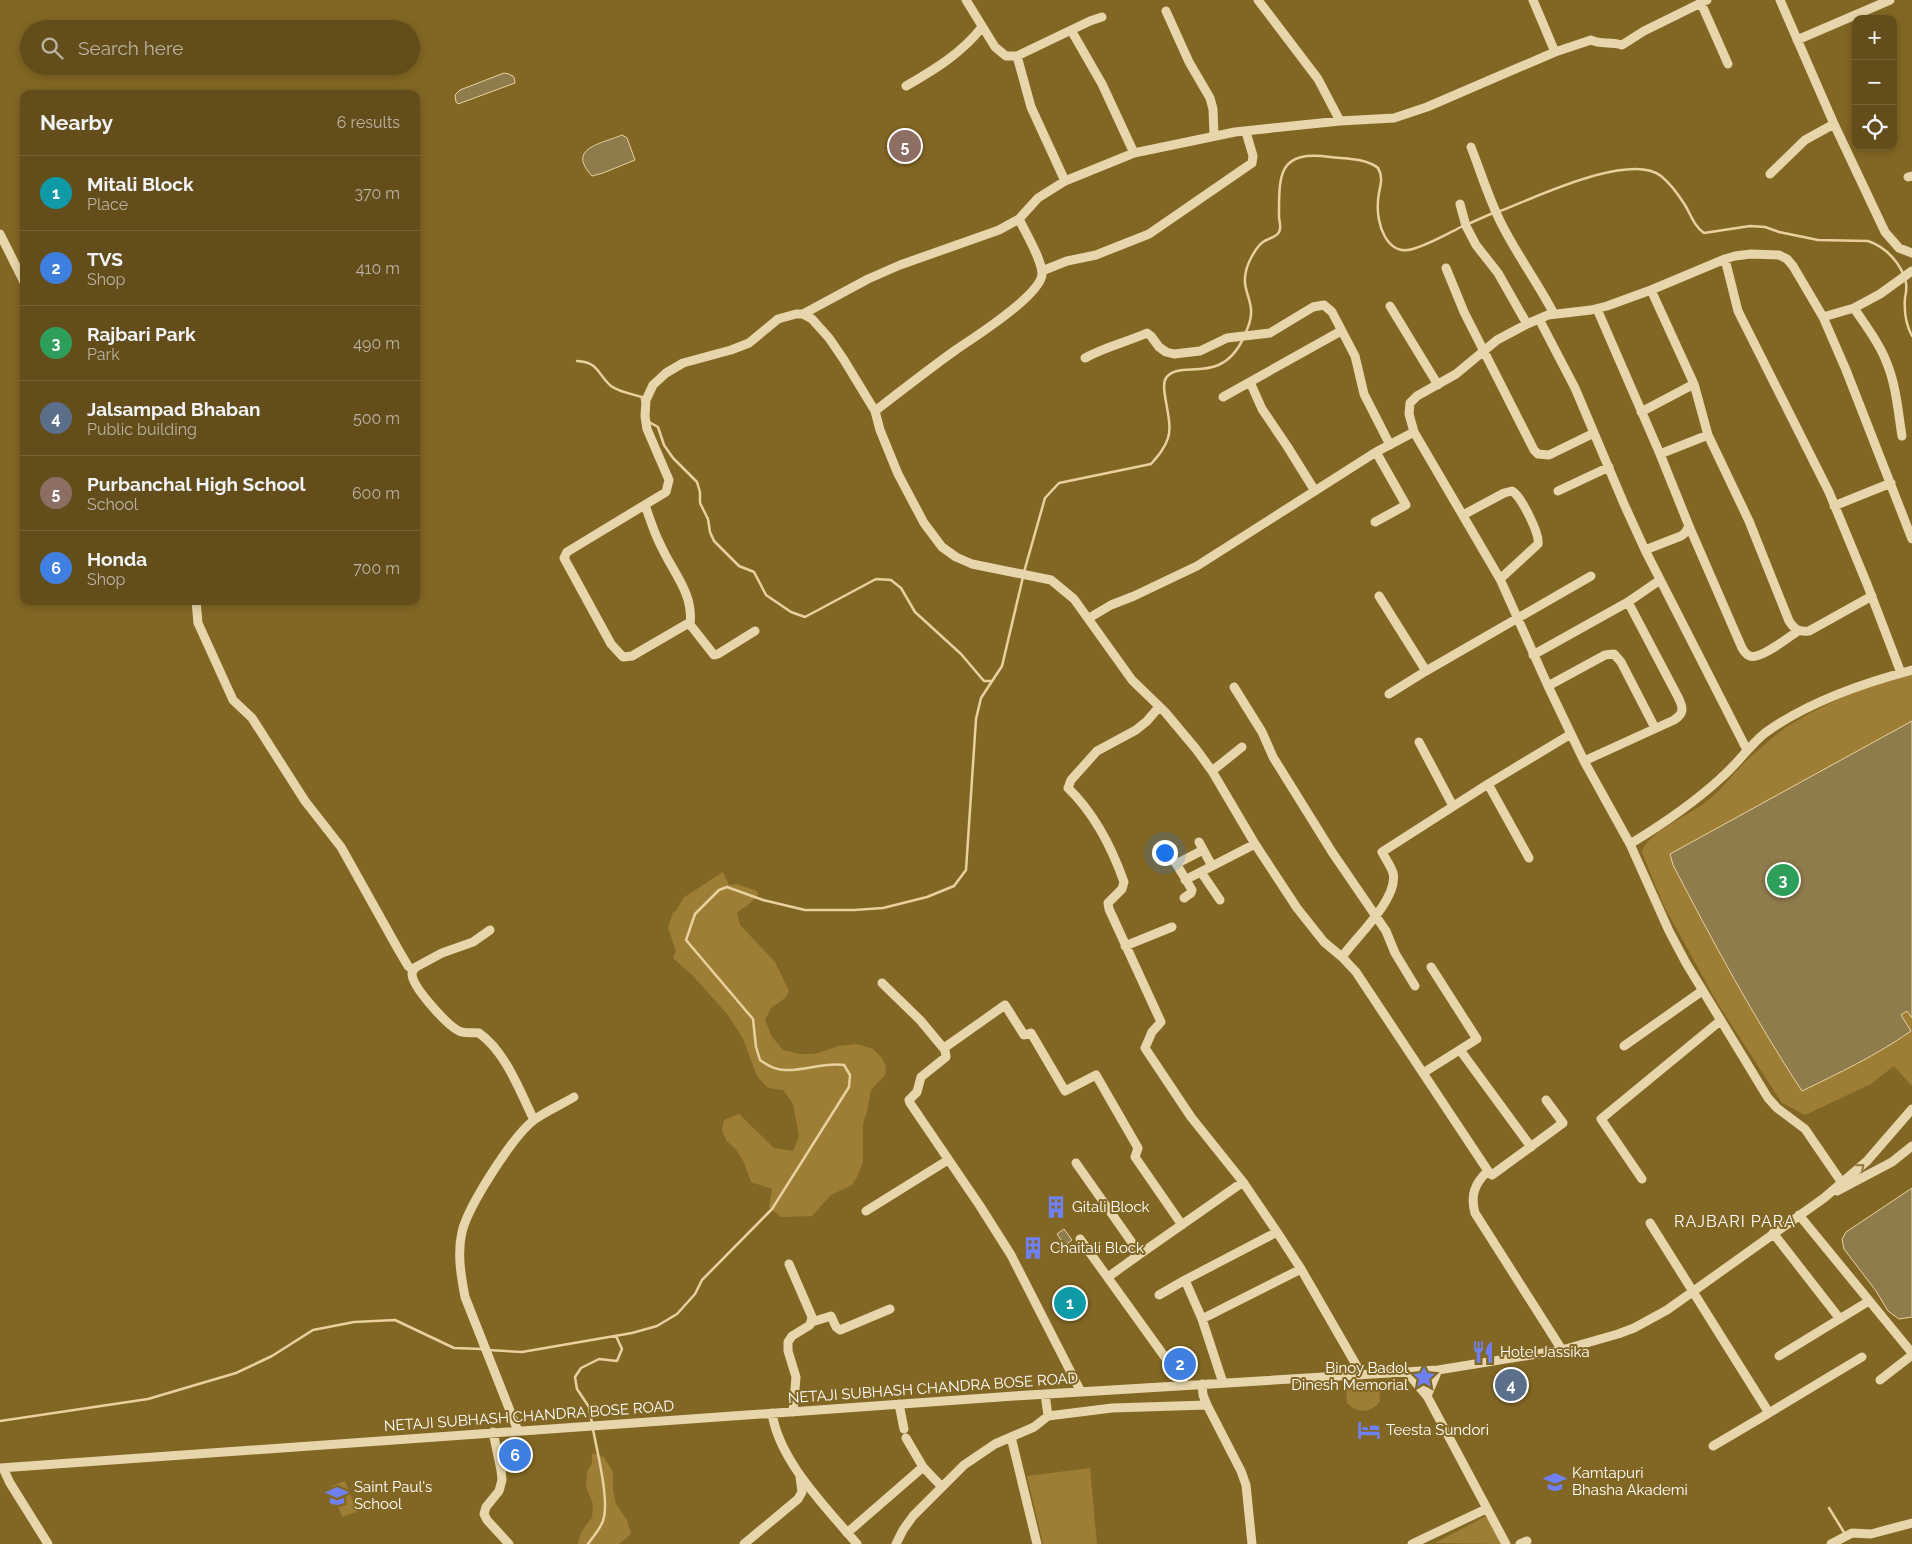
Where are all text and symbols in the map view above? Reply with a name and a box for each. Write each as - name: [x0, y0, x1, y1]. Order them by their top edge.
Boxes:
- map controls: [1852, 15, 1897, 150]
- button: +: [1852, 15, 1897, 60]
- search box: [20, 20, 420, 75]
- icon: search: [38, 34, 66, 62]
- text: Search here: [78, 37, 184, 59]
- button: −: [1852, 60, 1897, 105]
- button: locate: [1852, 105, 1897, 150]
- text: Nearby: [40, 110, 113, 135]
- text: 6 results: [337, 113, 400, 132]
- pin: 5: [889, 127, 921, 165]
- text: Mitali Block: [87, 173, 194, 195]
- text: 1: [52, 184, 60, 203]
- text: 370 m: [354, 184, 400, 203]
- text: Place: [87, 195, 128, 214]
- text: TVS: [87, 248, 123, 270]
- text: 2: [51, 259, 61, 278]
- text: 410 m: [356, 259, 400, 278]
- text: Shop: [87, 270, 125, 289]
- text: Rajbari Park: [87, 323, 196, 345]
- text: 3: [52, 334, 60, 353]
- text: 490 m: [353, 334, 400, 353]
- text: Park: [87, 345, 120, 364]
- text: Jalsampad Bhaban: [87, 398, 261, 420]
- text: 4: [51, 409, 61, 428]
- text: 500 m: [353, 409, 400, 428]
- text: Public building: [87, 420, 197, 439]
- text: Purbanchal High School: [87, 473, 306, 495]
- text: 5: [52, 484, 60, 503]
- text: 600 m: [352, 484, 400, 503]
- text: School: [87, 495, 138, 514]
- text: Honda: [87, 548, 147, 570]
- text: 6: [51, 559, 61, 578]
- text: 700 m: [353, 559, 400, 578]
- text: Shop: [87, 570, 125, 589]
- your location: [1152, 840, 1178, 866]
- pin: 3: [1767, 861, 1799, 899]
- one-way arrow: [1855, 1164, 1864, 1172]
- building icon: Gitali Block: [1043, 1194, 1069, 1220]
- place label: Gitali Block: [1072, 1198, 1150, 1216]
- district label: RAJBARI PARA: [1674, 1212, 1796, 1231]
- building icon: Chaitali Block: [1020, 1235, 1046, 1261]
- place label: Chaitali Block: [1050, 1239, 1144, 1257]
- pin: 1: [1054, 1284, 1086, 1322]
- restaurant icon: Hotel Jassika: [1470, 1339, 1496, 1365]
- place label: Hotel Jassika: [1500, 1343, 1590, 1361]
- pin: 2: [1164, 1345, 1196, 1383]
- place label: Binoy Badol Dinesh Memorial: [1291, 1359, 1409, 1394]
- place icon: Binoy Badol Dinesh Memorial: [1411, 1364, 1437, 1390]
- pin: 4: [1495, 1366, 1527, 1404]
- street label: NETAJI SUBHASH CHANDRA BOSE ROAD: [787, 1369, 1079, 1407]
- street label: NETAJI SUBHASH CHANDRA BOSE ROAD: [383, 1397, 675, 1435]
- hotel icon: Teesta Sundori: [1356, 1417, 1382, 1443]
- place label: Teesta Sundori: [1386, 1421, 1489, 1439]
- pin: 6: [499, 1436, 531, 1474]
- place label: Kamtapuri Bhasha Akademi: [1572, 1464, 1688, 1499]
- school or university icon: Kamtapuri Bhasha Akademi: [1542, 1469, 1568, 1495]
- place label: Saint Paul's School: [354, 1478, 432, 1513]
- school or university icon: Saint Paul's School: [324, 1483, 350, 1509]

